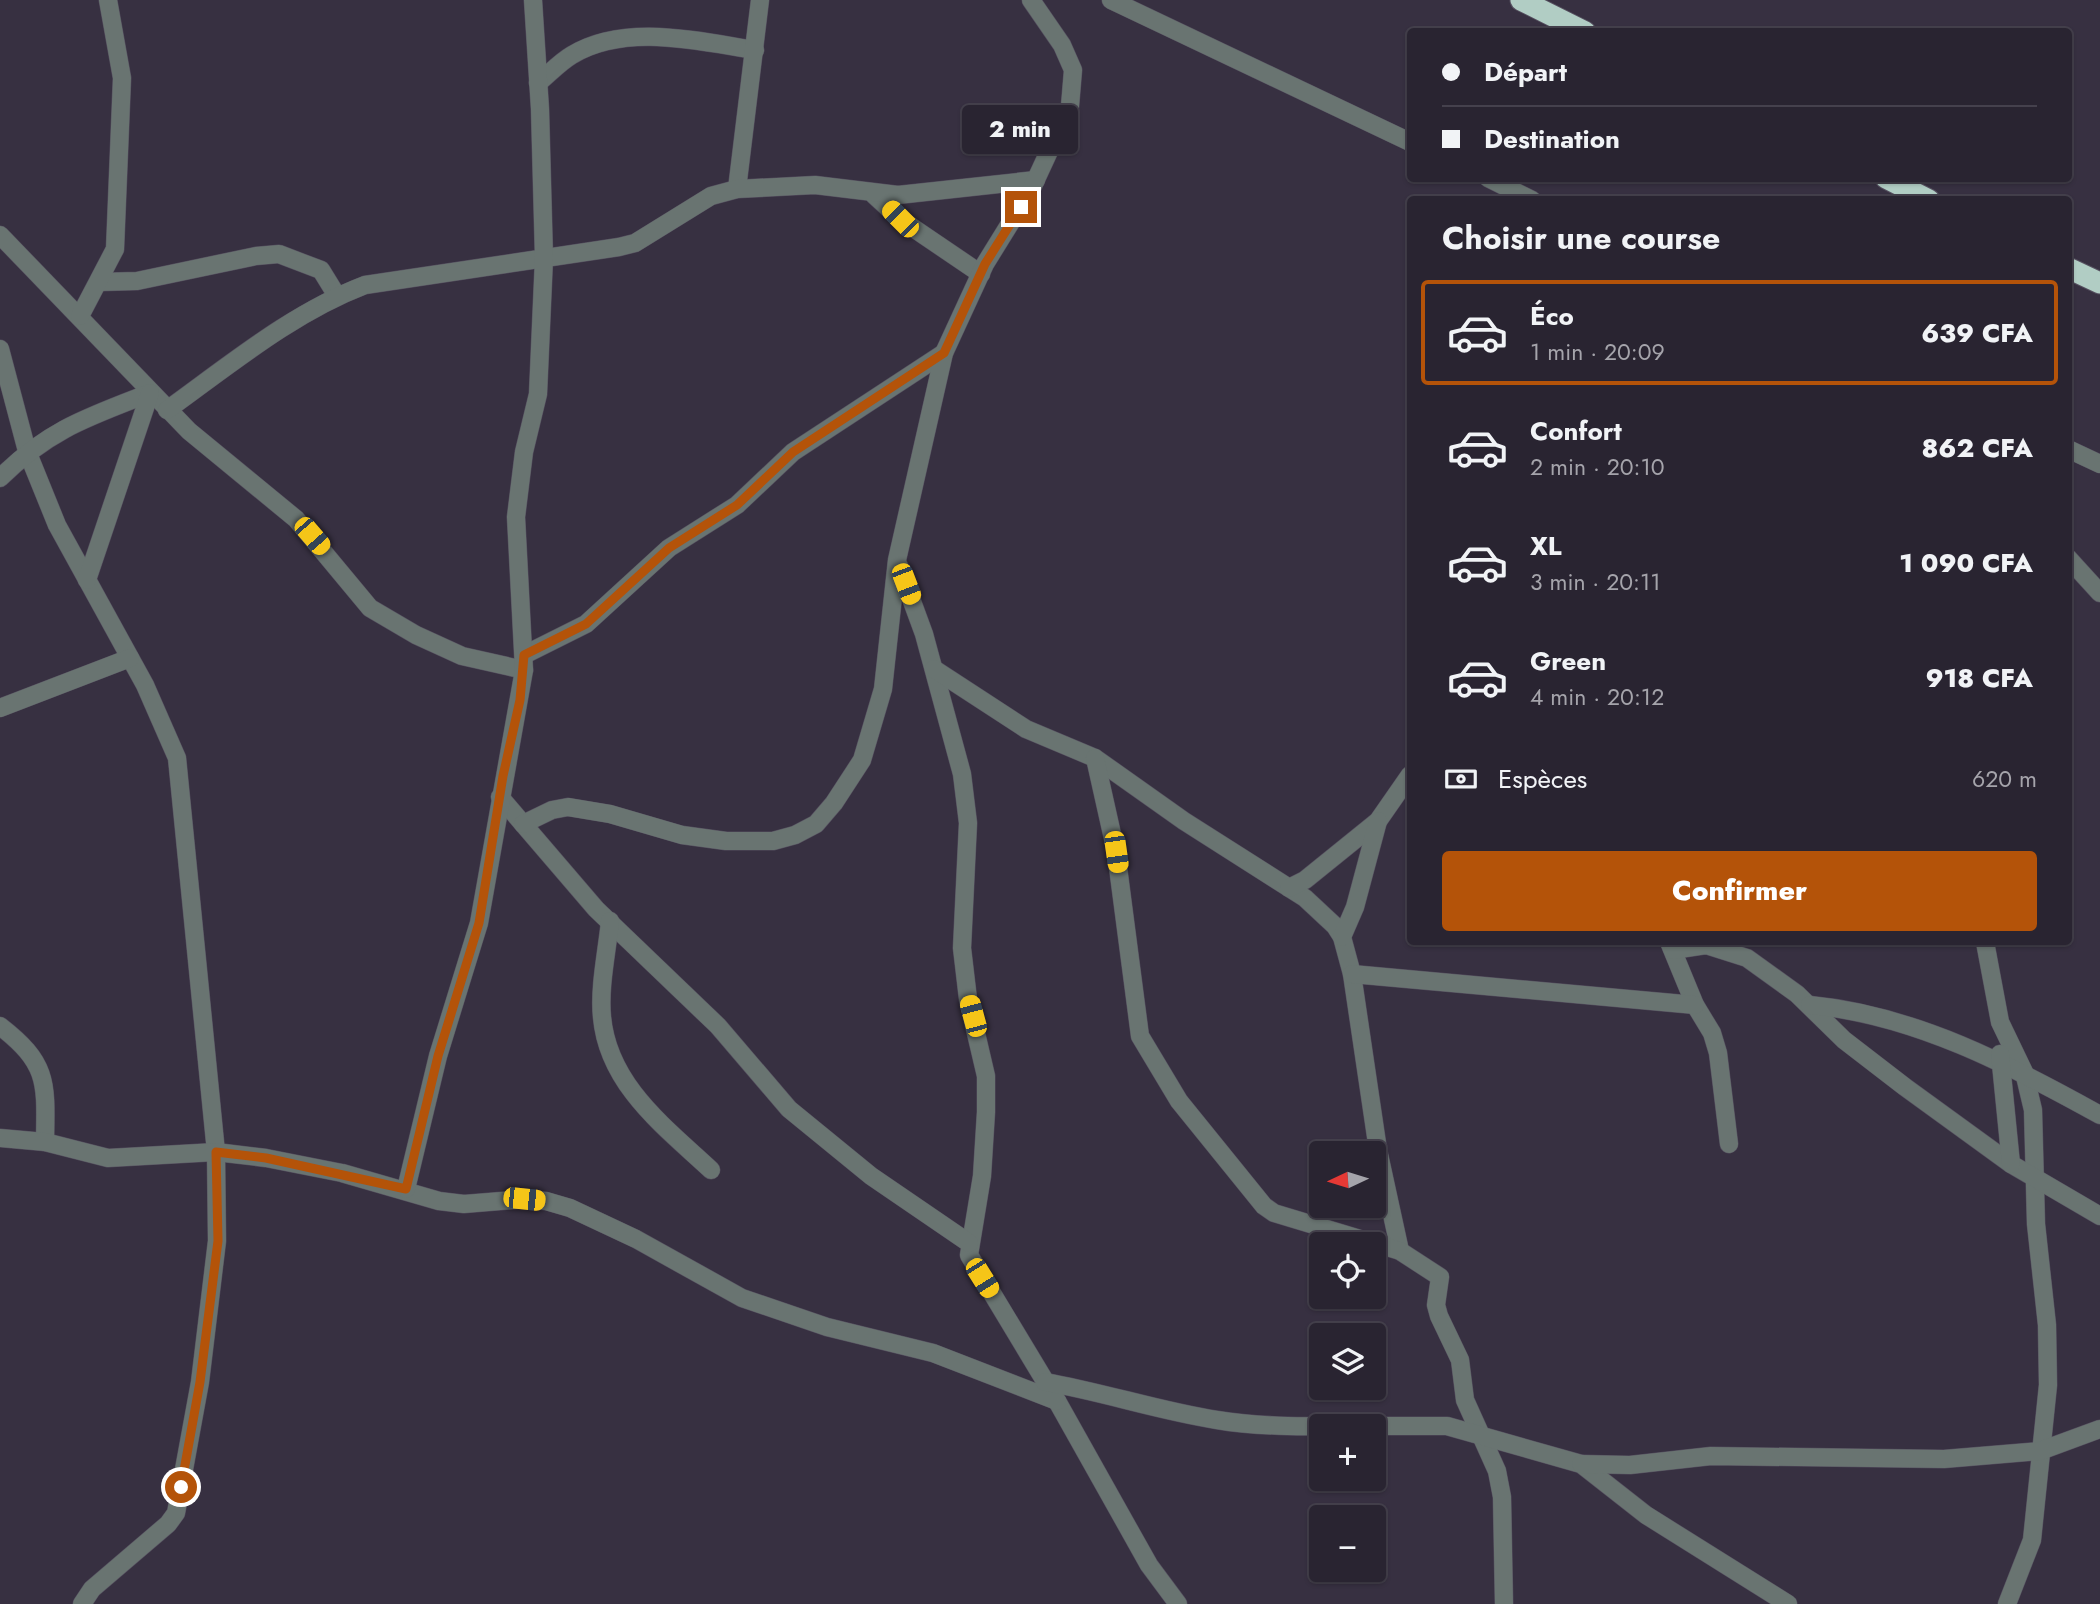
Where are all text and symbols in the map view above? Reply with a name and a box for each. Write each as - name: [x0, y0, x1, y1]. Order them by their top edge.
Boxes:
- text: Départ: [1484, 53, 1567, 91]
- callout: 2 min: [963, 106, 1079, 154]
- text: 2 min: [989, 112, 1051, 146]
- text: Destination: [1484, 120, 1620, 158]
- route end: [1005, 191, 1037, 223]
- car: [878, 197, 923, 241]
- text: Choisir une course: [1442, 215, 1720, 261]
- text: Éco: [1530, 297, 1574, 335]
- icon: car: [1446, 301, 1509, 364]
- text: 639 CFA: [1921, 314, 2033, 352]
- text: 1 min · 20:09: [1530, 335, 1665, 369]
- text: Confort: [1530, 412, 1622, 450]
- icon: car: [1446, 416, 1509, 479]
- text: 862 CFA: [1921, 429, 2033, 467]
- text: 2 min · 20:10: [1530, 450, 1665, 484]
- car: [291, 513, 334, 559]
- text: XL: [1530, 527, 1562, 565]
- icon: car: [1446, 531, 1509, 594]
- text: 1 090 CFA: [1899, 544, 2033, 582]
- car: [889, 561, 924, 607]
- text: 3 min · 20:11: [1530, 565, 1661, 599]
- text: Green: [1530, 642, 1606, 680]
- icon: car: [1446, 646, 1509, 709]
- text: 918 CFA: [1925, 659, 2033, 697]
- text: 4 min · 20:12: [1530, 680, 1664, 714]
- icon: cash: [1442, 760, 1480, 798]
- text: Espèces: [1498, 760, 1587, 798]
- text: 620 m: [1972, 762, 2037, 796]
- car: [1103, 830, 1130, 874]
- button: Confirmer: [1442, 851, 2037, 931]
- car: [958, 993, 989, 1039]
- north arrow: [1309, 1141, 1386, 1218]
- map controls: [1309, 1141, 1386, 1582]
- car: [503, 1186, 546, 1212]
- button: locate: [1309, 1232, 1386, 1309]
- car: [962, 1255, 1003, 1301]
- button: layers: [1309, 1323, 1386, 1400]
- button: +: [1309, 1414, 1386, 1491]
- route start: [165, 1471, 197, 1503]
- button: −: [1309, 1505, 1386, 1582]

